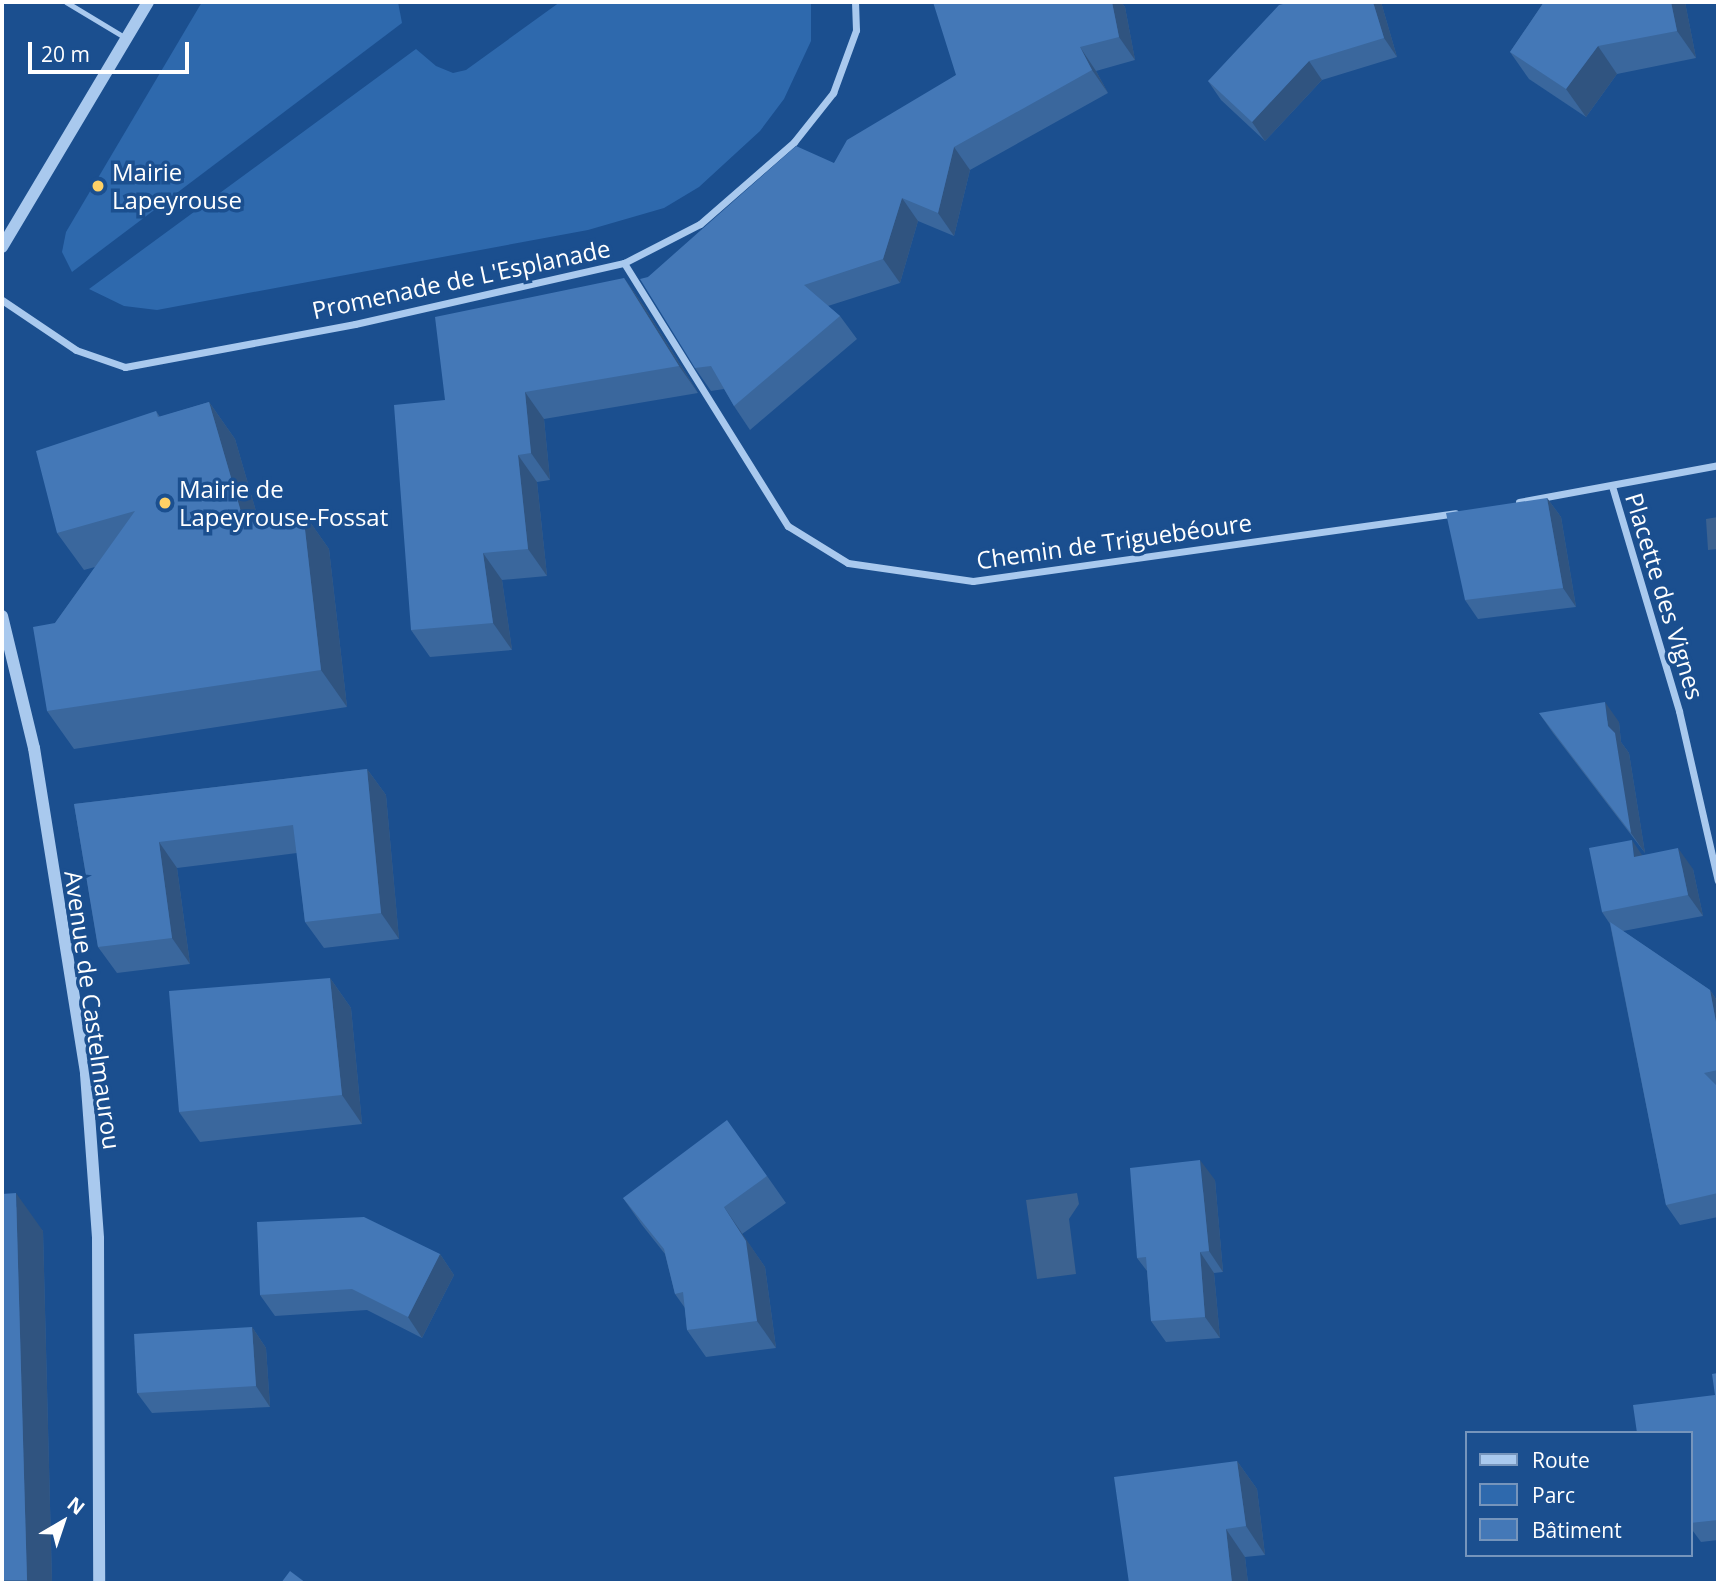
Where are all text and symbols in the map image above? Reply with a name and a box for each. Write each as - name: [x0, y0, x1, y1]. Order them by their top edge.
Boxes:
- scale bar: [32, 28, 192, 72]
- text: 20 m: [41, 40, 90, 68]
- place label: Mairie Lapeyrouse: [112, 158, 242, 214]
- marker: Mairie Lapeyrouse: [90, 178, 106, 194]
- street label: Promenade de L'Esplanade: [309, 233, 613, 325]
- place label: Mairie de Lapeyrouse-Fossat: [179, 475, 388, 531]
- street label: Placette des Vignes: [1620, 489, 1710, 703]
- marker: Mairie de Lapeyrouse-Fossat: [157, 495, 173, 511]
- street label: Chemin de Triguebéoure: [974, 507, 1254, 575]
- street label: Avenue de Castelmaurou: [59, 869, 127, 1151]
- legend: [1464, 1431, 1692, 1557]
- text: Route: [1532, 1446, 1590, 1474]
- text: Parc: [1532, 1481, 1575, 1509]
- north arrow: [28, 1487, 98, 1557]
- text: N: [62, 1491, 90, 1521]
- text: Bâtiment: [1532, 1516, 1622, 1544]

